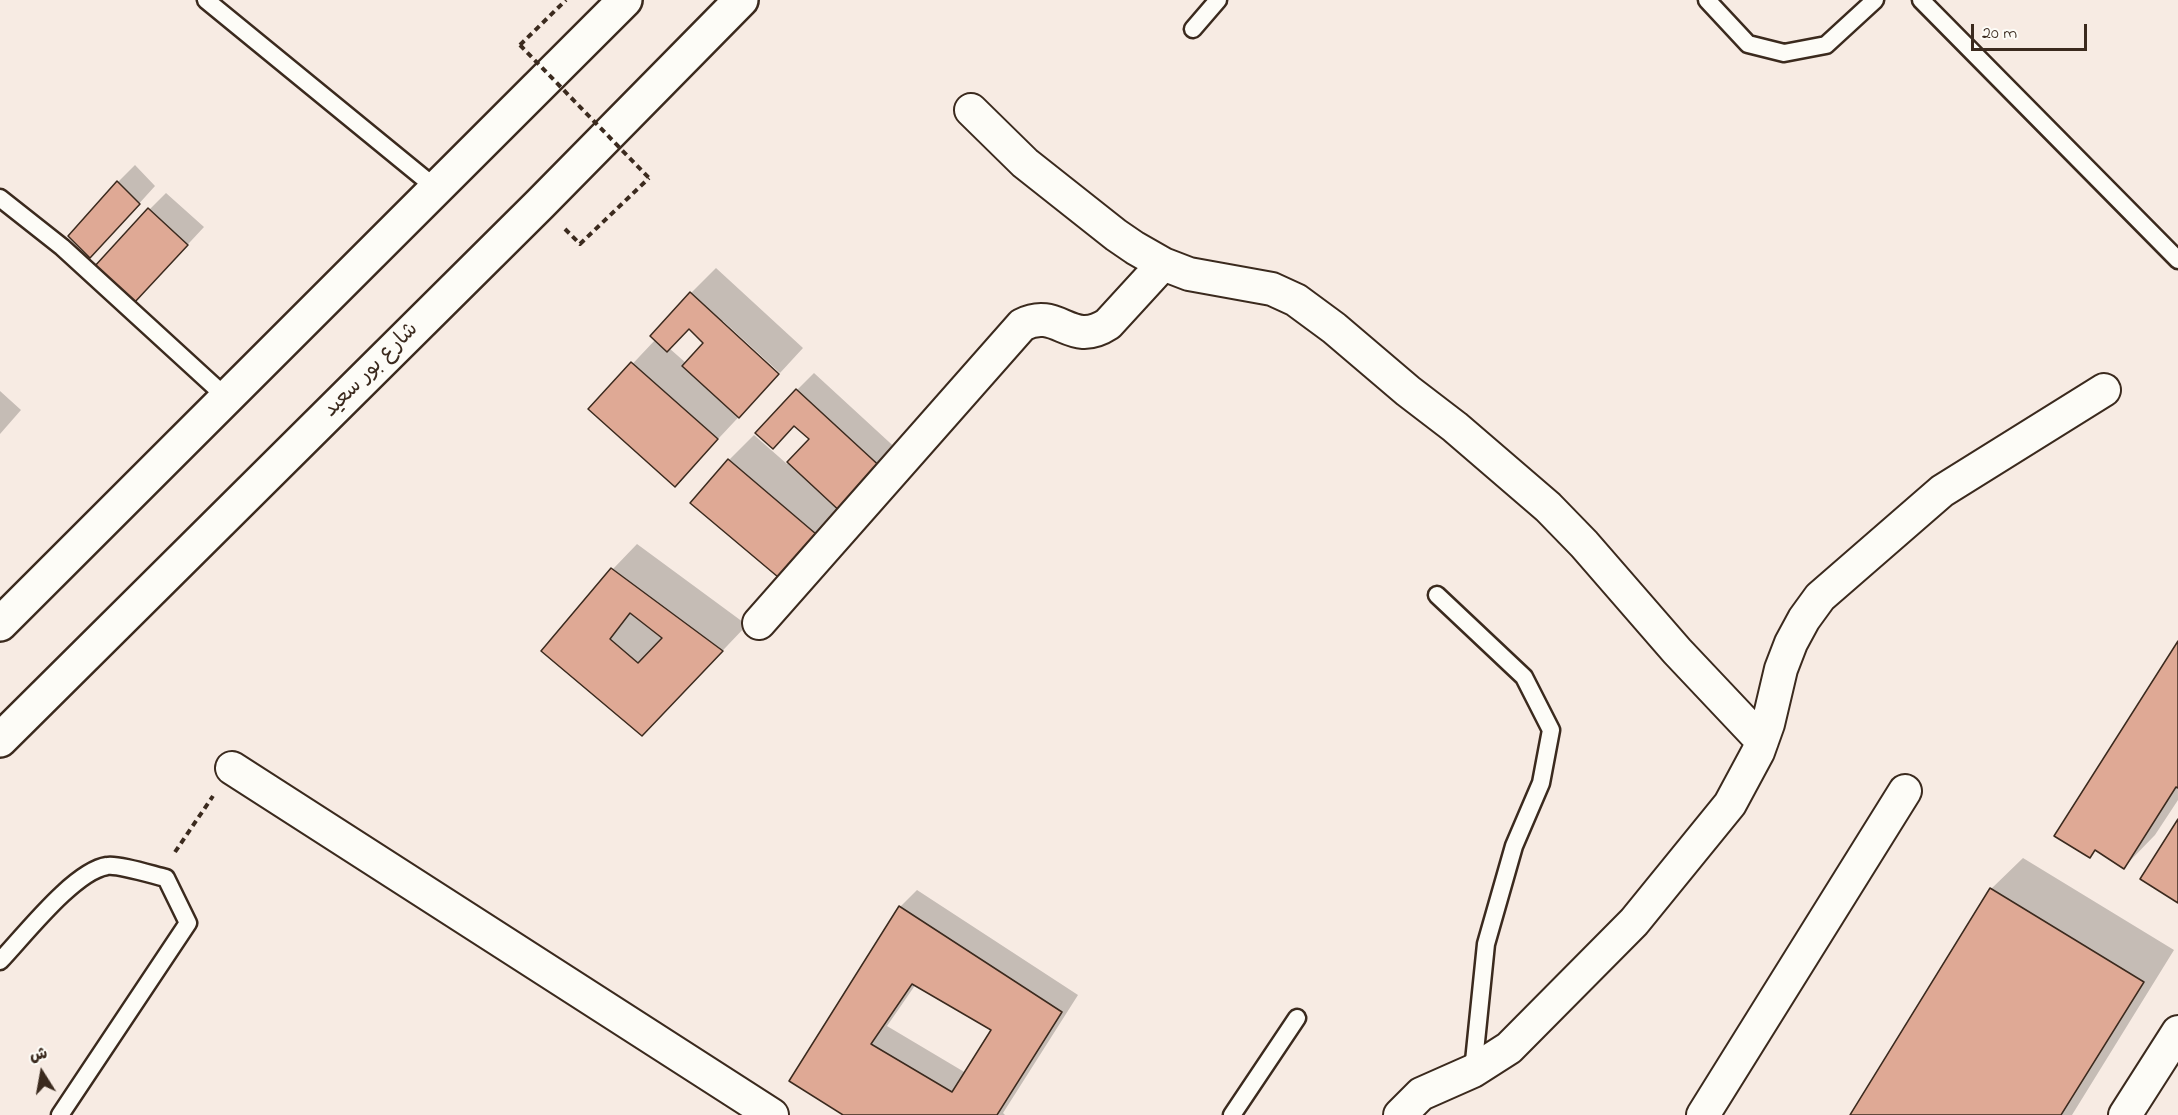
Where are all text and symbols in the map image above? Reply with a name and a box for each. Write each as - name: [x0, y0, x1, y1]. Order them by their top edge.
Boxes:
- scale bar: [1974, 12, 2090, 50]
- text: 20 m: [1982, 21, 2017, 47]
- street label: شارع بور سعيد: [319, 318, 425, 424]
- text: ش: [28, 1042, 49, 1069]
- north arrow: [12, 1043, 72, 1103]

